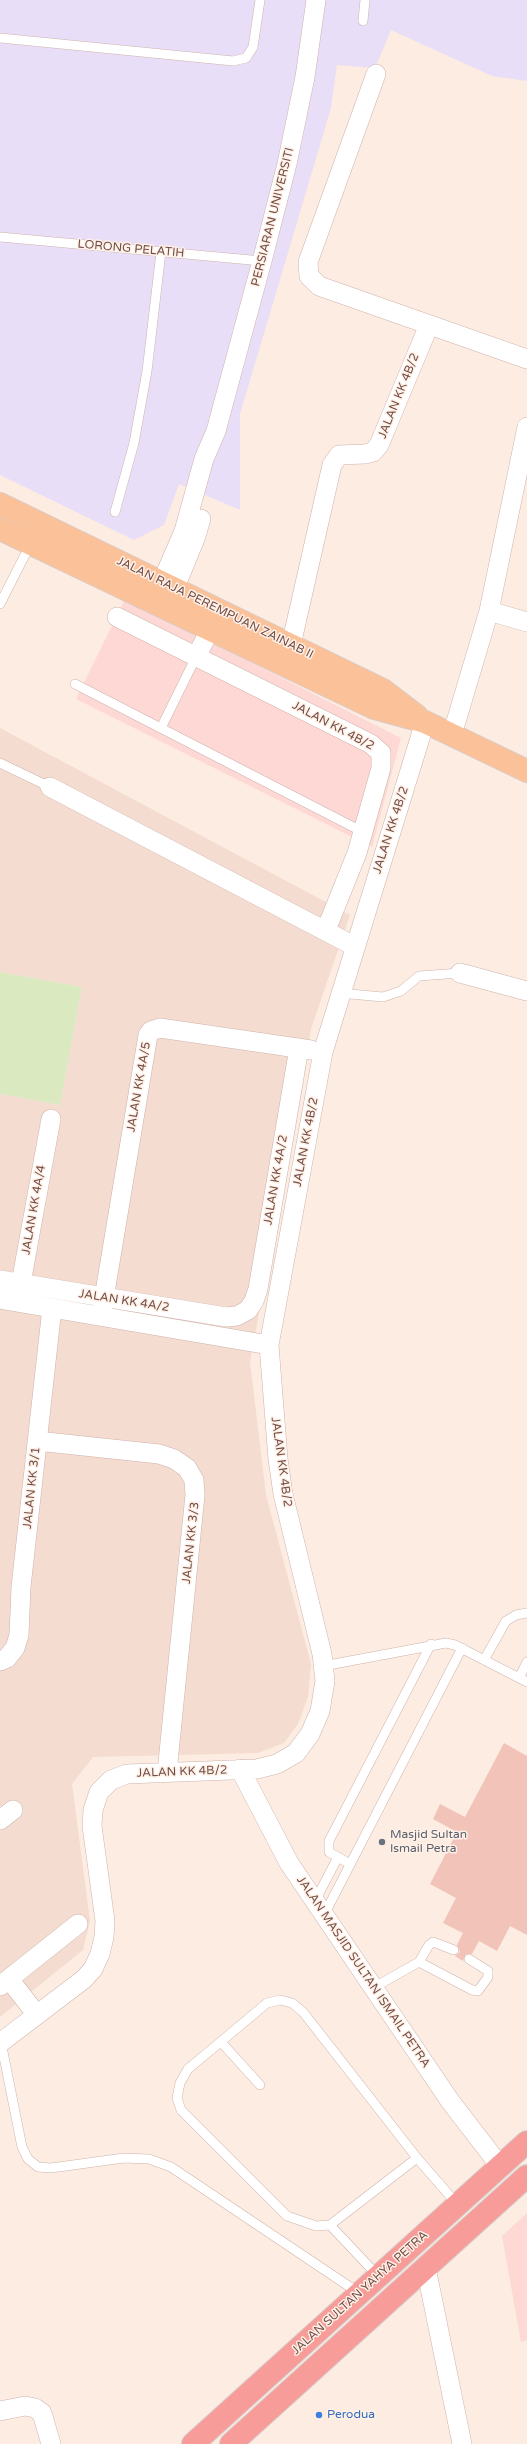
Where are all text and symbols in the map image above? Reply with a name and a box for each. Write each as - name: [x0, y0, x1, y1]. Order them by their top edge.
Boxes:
- street label: PERSIARAN UNIVERSITI: [249, 146, 297, 288]
- street label: LORONG PELATIH: [77, 237, 185, 261]
- street label: JALAN KK 4B/2: [375, 351, 423, 441]
- street label: JALAN RAJA PEREMPUAN ZAINAB II: [114, 554, 316, 662]
- street label: JALAN KK 4B/2: [290, 698, 376, 754]
- street label: JALAN KK 4B/2: [370, 785, 412, 875]
- street label: JALAN KK 4A/5: [124, 1041, 154, 1133]
- street label: JALAN KK 4B/2: [290, 1096, 322, 1188]
- street label: JALAN KK 4A/2: [261, 1134, 291, 1226]
- street label: JALAN KK 4A/4: [19, 1164, 49, 1256]
- street label: JALAN KK 4A/2: [78, 1287, 170, 1315]
- street label: JALAN KK 4B/2: [268, 1416, 294, 1508]
- street label: JALAN KK 3/1: [21, 1446, 43, 1530]
- street label: JALAN KK 3/3: [180, 1501, 202, 1585]
- street label: JALAN KK 4B/2: [136, 1763, 228, 1781]
- place label: Masjid Sultan Ismail Petra: [390, 1828, 467, 1856]
- marker: Masjid Sultan Ismail Petra: [377, 1837, 387, 1847]
- street label: JALAN MASJID SULTAN ISMAIL PETRA: [293, 1873, 433, 2071]
- street label: JALAN SULTAN YAHYA PETRA: [289, 2228, 431, 2358]
- place label: Perodua: [327, 2408, 375, 2422]
- marker: Perodua: [314, 2410, 324, 2420]

